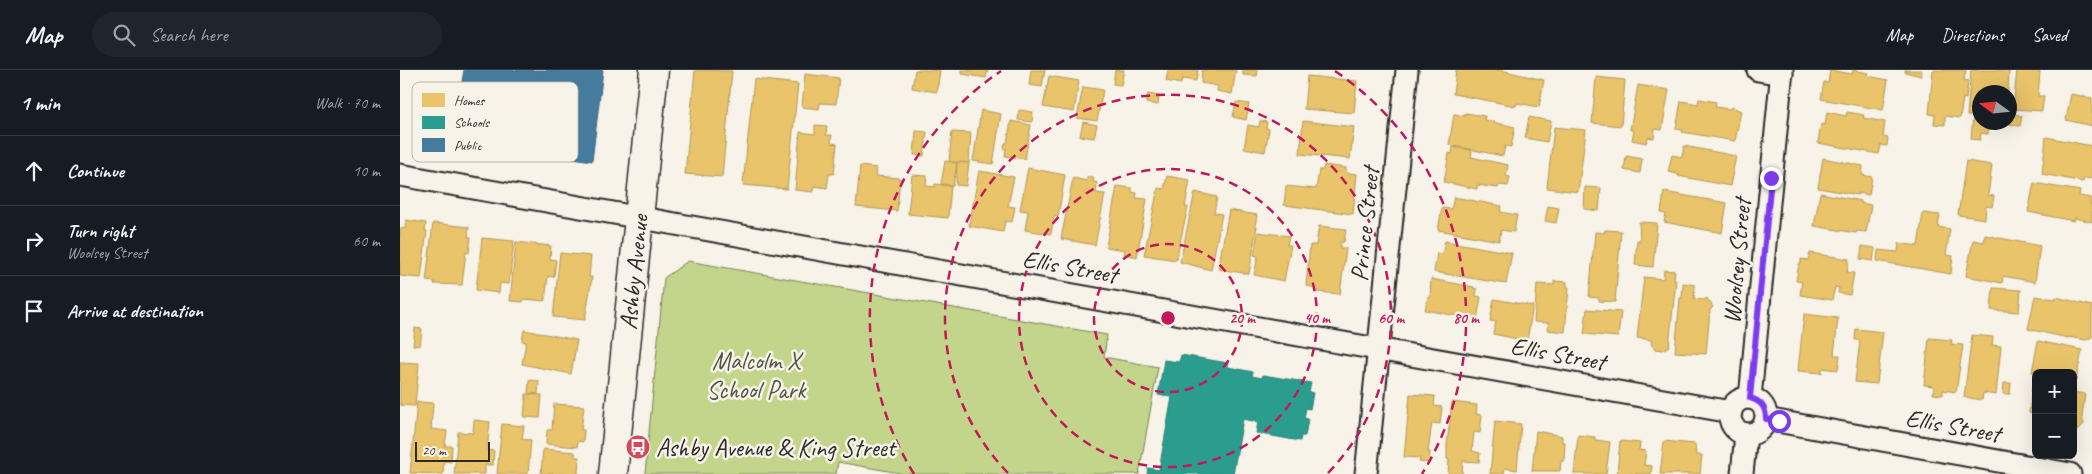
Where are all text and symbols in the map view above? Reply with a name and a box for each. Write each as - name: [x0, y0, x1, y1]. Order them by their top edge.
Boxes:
- search box: [92, 12, 442, 57]
- text: Map: [25, 20, 62, 50]
- icon: search: [110, 21, 138, 49]
- text: Search here: [150, 23, 228, 47]
- text: Map: [1886, 24, 1913, 46]
- text: Directions: [1941, 24, 2004, 46]
- text: Saved: [2032, 24, 2067, 46]
- legend: [412, 82, 578, 162]
- north arrow: [1972, 85, 2017, 130]
- text: 1 min: [20, 90, 60, 116]
- text: Homes: [454, 92, 485, 109]
- text: Walk · 70 m: [315, 93, 380, 113]
- text: Schools: [454, 114, 490, 131]
- text: Public: [454, 137, 482, 154]
- icon: ahead: [20, 157, 48, 185]
- text: Continue: [67, 159, 124, 183]
- text: 10 m: [353, 161, 380, 181]
- street label: Prince Street: [1343, 162, 1387, 283]
- route end: [1760, 167, 1783, 190]
- street label: Woolsey Street: [1716, 193, 1759, 325]
- street label: Ashby Avenue: [612, 211, 656, 331]
- text: Turn right: [67, 219, 134, 243]
- icon: right: [20, 227, 48, 255]
- text: 60 m: [353, 231, 380, 251]
- text: Woolsey Street: [67, 243, 147, 263]
- street label: Ellis Street: [1020, 243, 1123, 292]
- icon: arrive: [20, 297, 48, 325]
- text: Arrive at destination: [67, 299, 203, 323]
- centre of rings: [1159, 309, 1177, 327]
- text: 20 m: [1229, 309, 1256, 328]
- text: 40 m: [1304, 309, 1331, 328]
- text: 60 m: [1378, 309, 1405, 328]
- text: 80 m: [1453, 309, 1480, 328]
- street label: Ellis Street: [1508, 330, 1611, 379]
- park label: Malcolm X School Park: [707, 345, 807, 406]
- map controls: [2032, 369, 2077, 459]
- button: +: [2032, 369, 2077, 414]
- street label: Ellis Street: [1903, 402, 2006, 451]
- route start: [1768, 410, 1791, 433]
- button: −: [2032, 414, 2077, 459]
- place label: Ashby Avenue & King Street: [656, 432, 898, 464]
- bus stop icon: Ashby Avenue & King Street: [625, 434, 651, 460]
- scale bar: [415, 439, 490, 462]
- text: 20 m: [422, 442, 446, 459]

